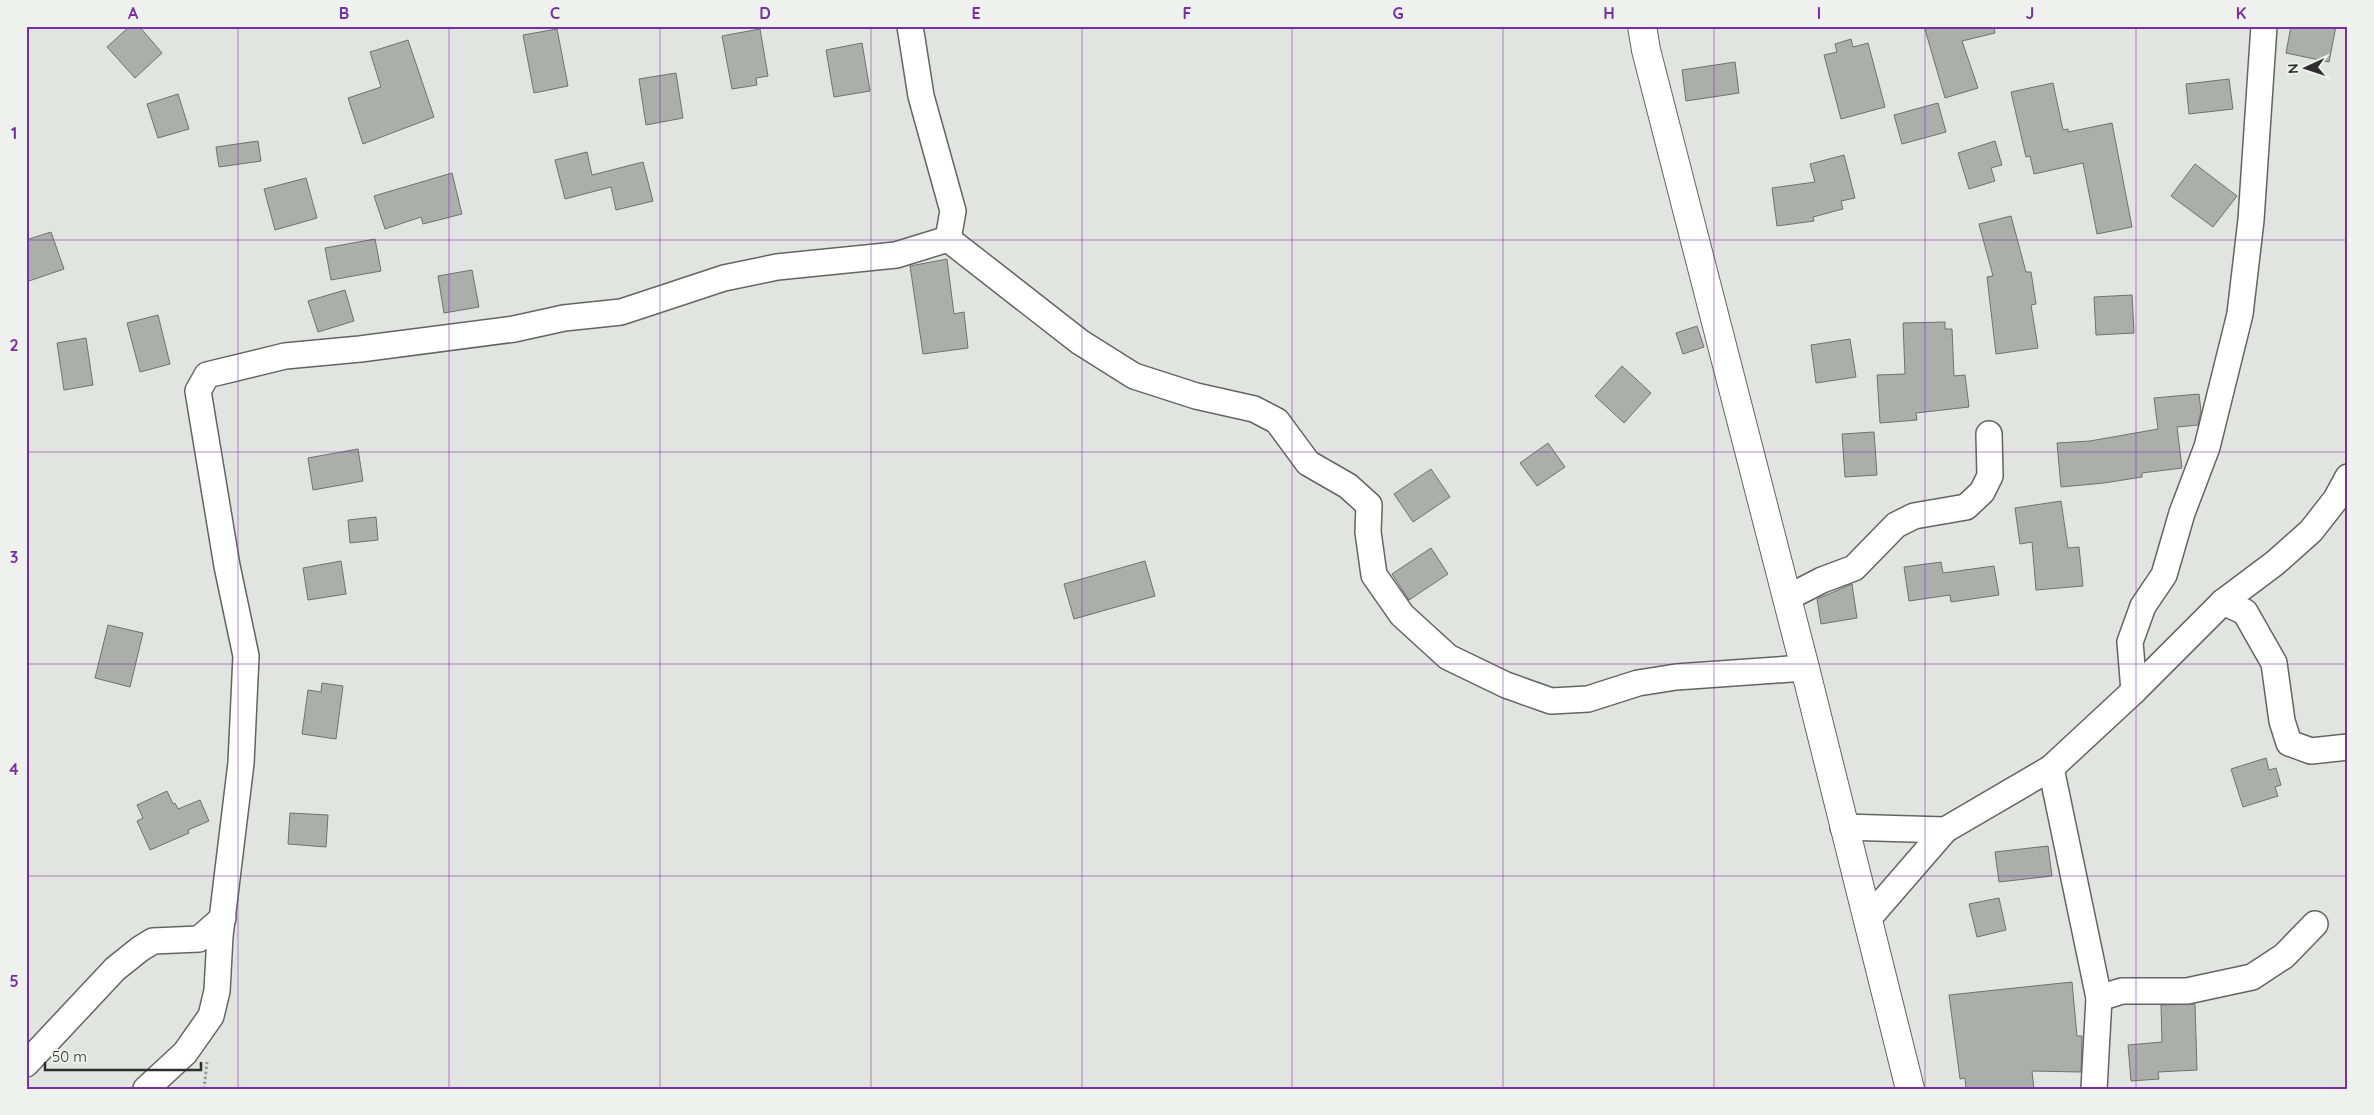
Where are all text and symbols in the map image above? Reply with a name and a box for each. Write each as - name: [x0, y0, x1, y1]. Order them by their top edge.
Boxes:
- text: A: [128, 3, 139, 23]
- text: B: [339, 3, 349, 23]
- text: C: [550, 3, 560, 23]
- text: D: [759, 3, 771, 23]
- text: E: [971, 3, 981, 23]
- text: F: [1183, 3, 1192, 23]
- text: G: [1392, 3, 1404, 23]
- text: H: [1603, 3, 1615, 23]
- text: I: [1817, 3, 1821, 23]
- text: J: [2026, 3, 2034, 23]
- text: K: [2236, 3, 2246, 23]
- north arrow: [2282, 42, 2332, 92]
- text: N: [2284, 63, 2302, 74]
- text: 1: [11, 123, 17, 143]
- text: 2: [9, 335, 19, 355]
- text: 3: [10, 547, 18, 567]
- text: 4: [9, 759, 19, 779]
- text: 5: [9, 971, 19, 991]
- scale bar: [45, 1040, 201, 1072]
- text: 50 m: [52, 1047, 87, 1066]

